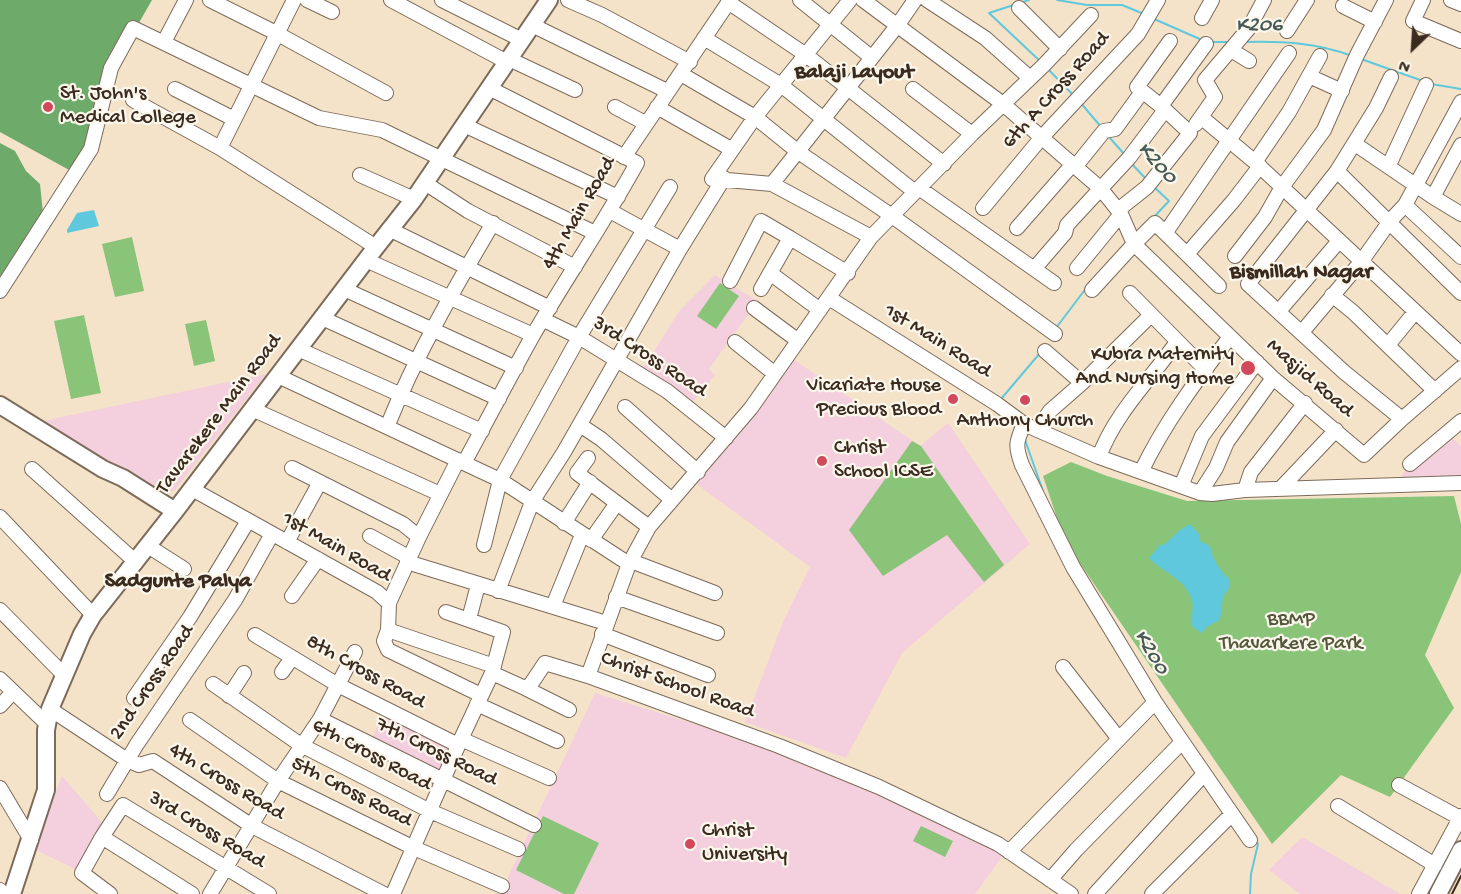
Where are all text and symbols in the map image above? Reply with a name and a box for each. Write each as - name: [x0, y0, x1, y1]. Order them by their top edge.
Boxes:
- water label: K206: [1236, 14, 1282, 40]
- north arrow: [1383, 18, 1443, 78]
- street label: 6th A Cross Road: [998, 27, 1116, 155]
- text: N: [1396, 54, 1414, 76]
- district label: Balaji Layout: [795, 61, 913, 87]
- place label: St. John's Medical College: [60, 82, 196, 132]
- marker: St. John's Medical College: [41, 100, 55, 114]
- water label: K200: [1130, 137, 1182, 191]
- street label: 4th Main Road: [537, 153, 623, 275]
- district label: Bismillah Nagar: [1230, 261, 1372, 287]
- street label: 1st Main Road: [879, 299, 995, 385]
- street label: 3rd Cross Road: [587, 312, 711, 404]
- street label: Tavarekere Main Road: [152, 330, 288, 500]
- street label: Masjid Road: [1260, 334, 1358, 424]
- place label: Kubra Maternity And Nursing Home: [1076, 343, 1234, 393]
- marker: Kubra Maternity And Nursing Home: [1239, 359, 1257, 377]
- place label: Vicariate House Precious Blood: [807, 374, 941, 424]
- marker: Vicariate House Precious Blood: [946, 392, 960, 406]
- marker: Anthony Church: [1018, 393, 1032, 407]
- place label: Anthony Church: [957, 409, 1093, 435]
- place label: Christ School ICSE: [834, 436, 933, 486]
- marker: Christ School ICSE: [815, 454, 829, 468]
- street label: 1st Main Road: [277, 507, 395, 589]
- district label: Sadgunte Palya: [105, 570, 251, 596]
- park label: BBMP Thavarkere Park: [1220, 608, 1362, 658]
- street label: 2nd Cross Road: [105, 621, 201, 745]
- water label: K200: [1126, 626, 1174, 680]
- street label: 8th Cross Road: [301, 630, 429, 716]
- street label: Christ School Road: [597, 647, 757, 725]
- street label: 7th Cross Road: [371, 713, 501, 793]
- street label: 6th Cross Road: [307, 714, 435, 798]
- street label: 4th Cross Road: [163, 739, 289, 827]
- street label: 5th Cross Road: [287, 752, 415, 834]
- street label: 3rd Cross Road: [143, 786, 269, 876]
- place label: Christ University: [702, 819, 787, 869]
- marker: Christ University: [683, 837, 697, 851]

